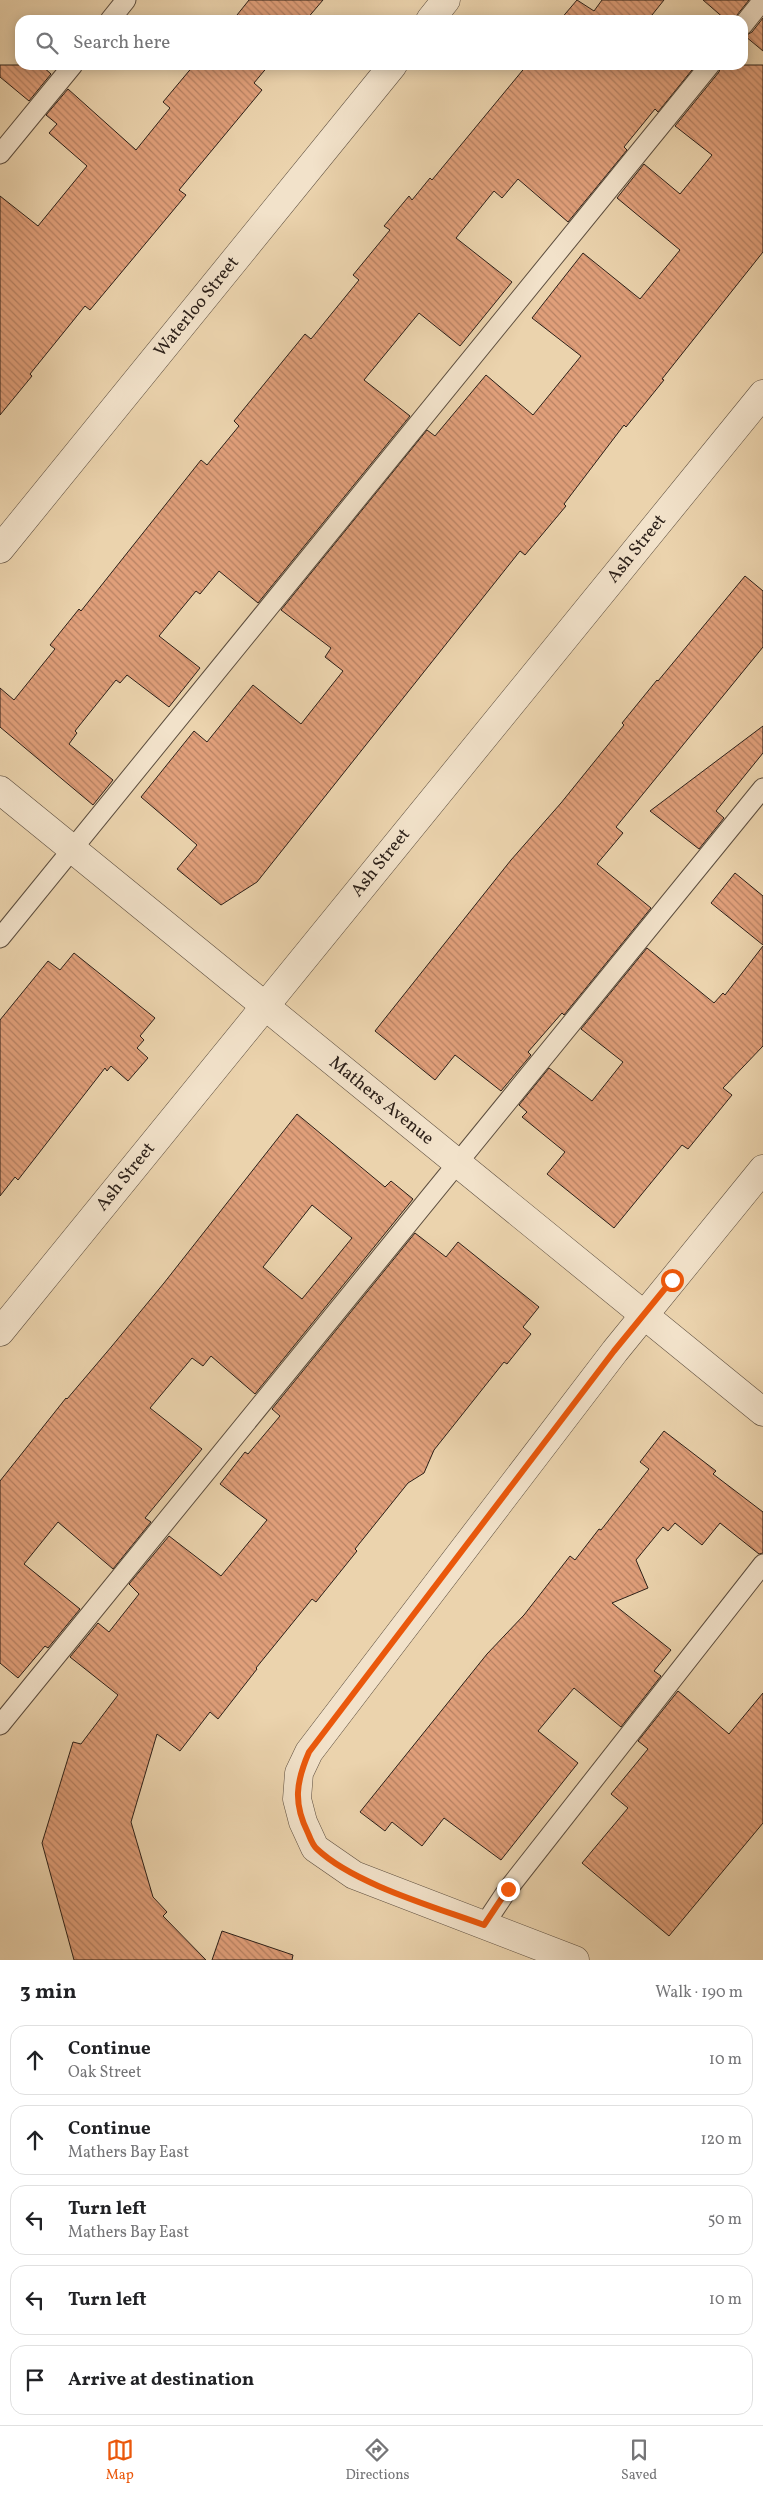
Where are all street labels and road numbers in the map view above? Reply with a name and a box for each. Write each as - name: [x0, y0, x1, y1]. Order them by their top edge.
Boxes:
- street label: Waterloo Street: [149, 251, 245, 363]
- street label: Ash Street: [602, 509, 672, 589]
- street label: Ash Street: [346, 823, 416, 903]
- street label: Mathers Avenue: [323, 1051, 439, 1151]
- street label: Ash Street: [91, 1137, 161, 1217]

